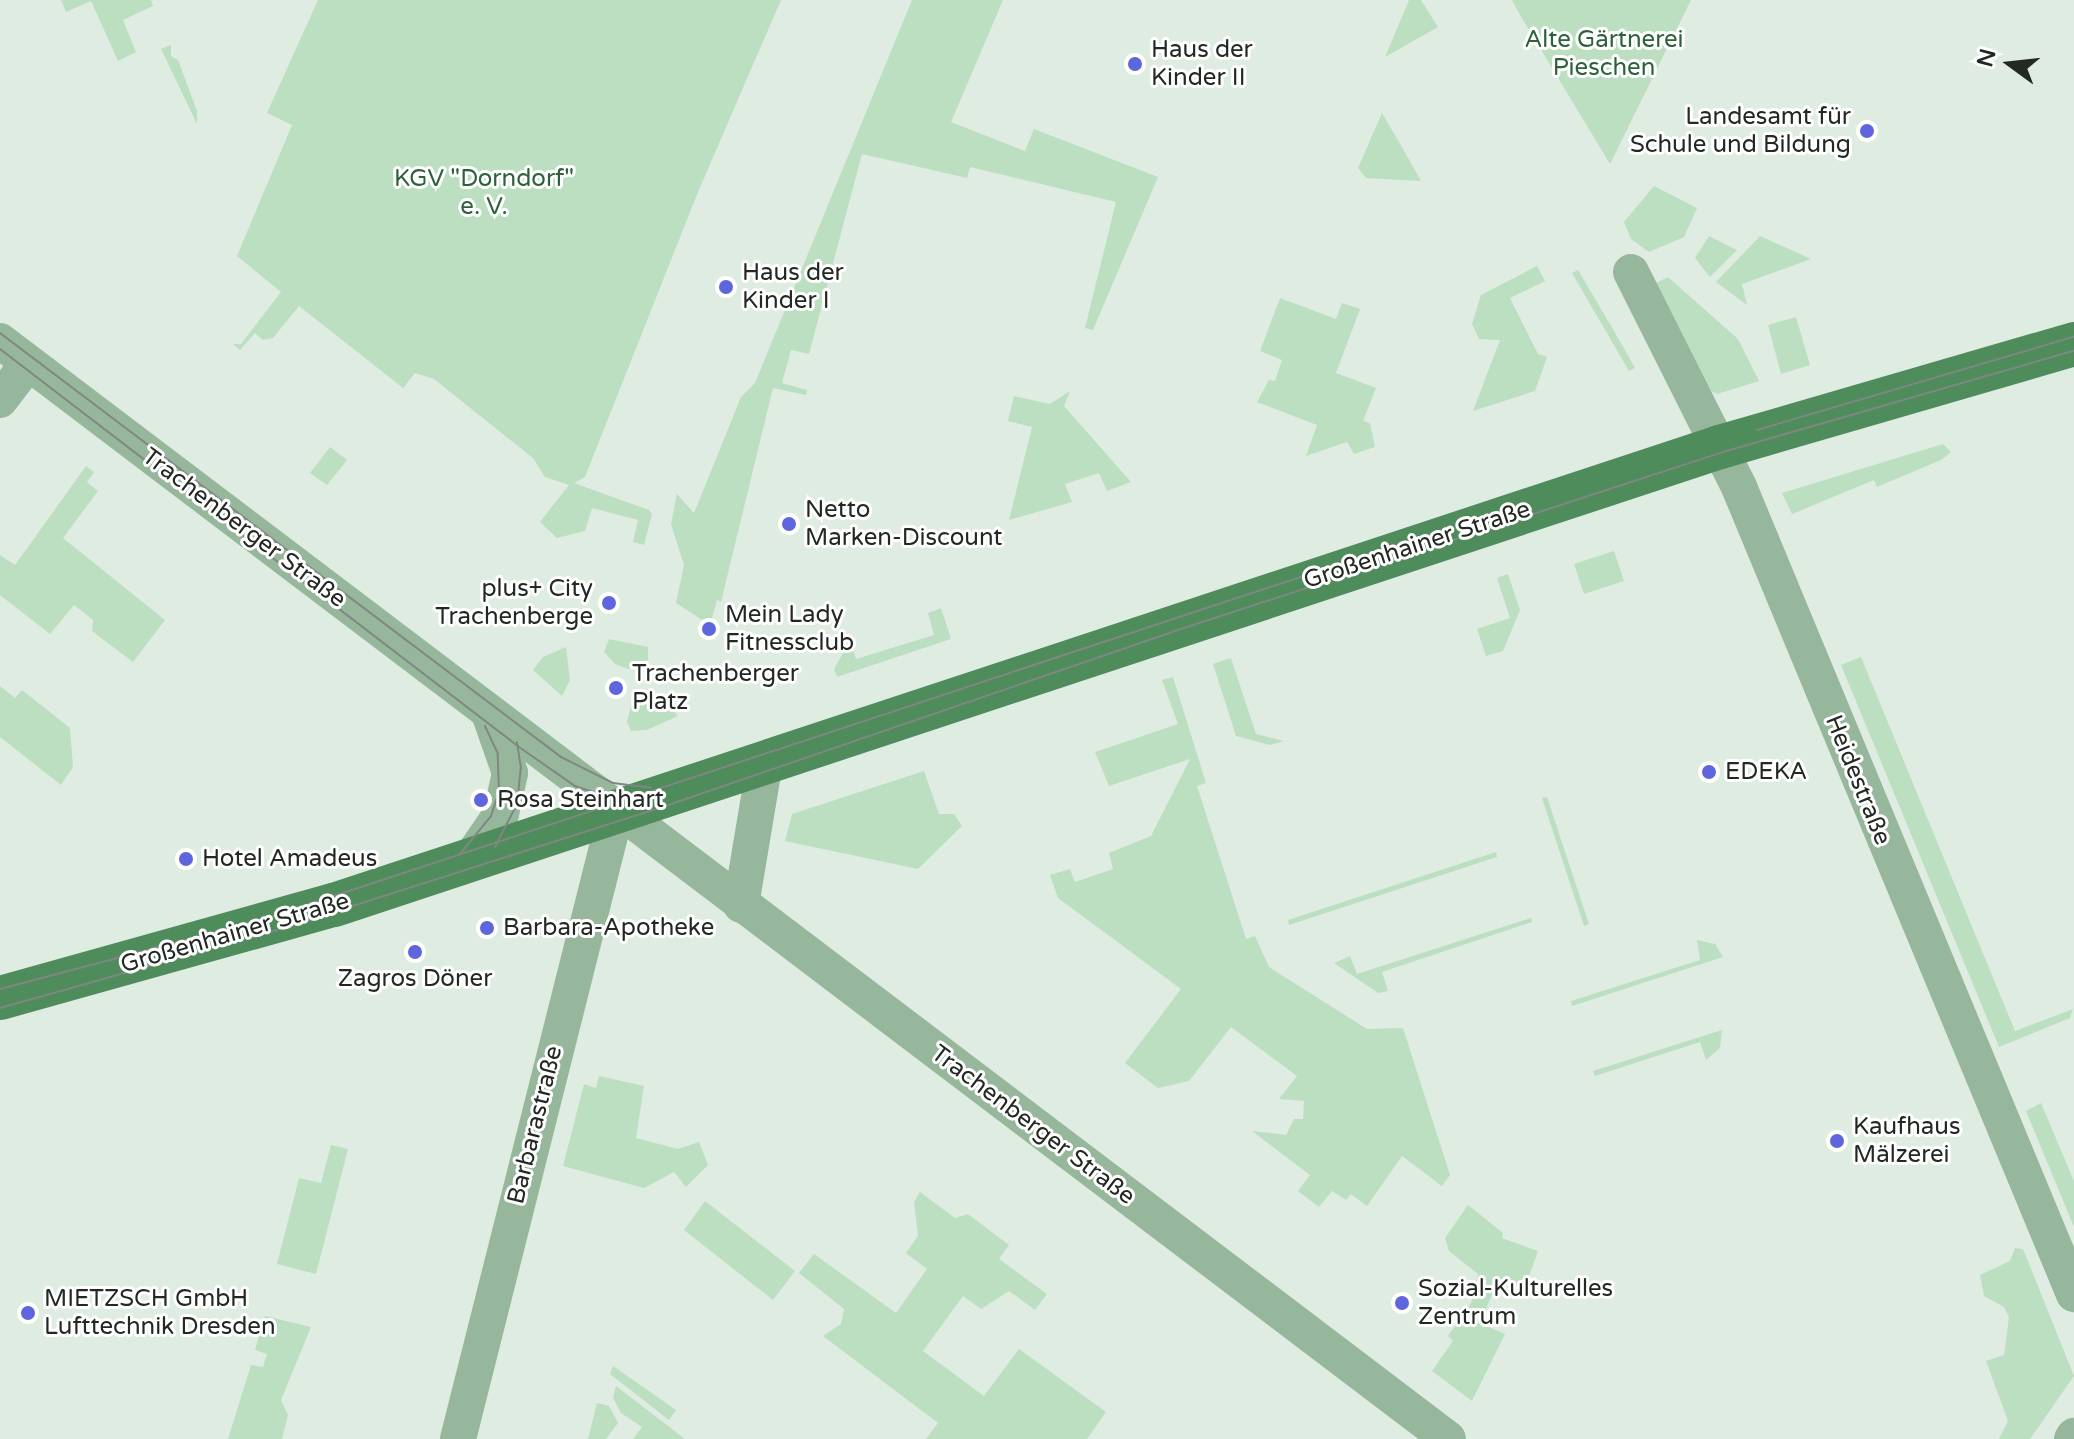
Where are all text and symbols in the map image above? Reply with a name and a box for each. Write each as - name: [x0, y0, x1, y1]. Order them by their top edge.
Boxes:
- north arrow: [1970, 24, 2050, 104]
- park label: Alte Gärtnerei Pieschen: [1524, 26, 1684, 82]
- place label: Haus der Kinder II: [1151, 36, 1253, 92]
- text: N: [1972, 46, 2002, 70]
- marker: Haus der Kinder II: [1126, 55, 1144, 73]
- place label: Landesamt für Schule und Bildung: [1630, 103, 1851, 159]
- marker: Landesamt für Schule und Bildung: [1858, 122, 1876, 140]
- park label: KGV "Dorndorf" e. V.: [394, 165, 574, 221]
- place label: Haus der Kinder I: [742, 259, 844, 315]
- marker: Haus der Kinder I: [717, 278, 735, 296]
- street label: Trachenberger Straße: [137, 442, 351, 614]
- street label: Großenhainer Straße: [1300, 495, 1534, 595]
- place label: Netto Marken-Discount: [805, 496, 1002, 552]
- marker: Netto Marken-Discount: [780, 515, 798, 533]
- place label: plus+ City Trachenberge: [435, 575, 593, 631]
- marker: plus+ City Trachenberge: [600, 594, 618, 612]
- place label: Mein Lady Fitnessclub: [725, 601, 854, 657]
- marker: Mein Lady Fitnessclub: [700, 620, 718, 638]
- place label: Trachenberger Platz: [632, 660, 799, 716]
- marker: Trachenberger Platz: [607, 679, 625, 697]
- street label: Heidestraße: [1819, 711, 1897, 849]
- place label: EDEKA: [1725, 758, 1807, 786]
- marker: EDEKA: [1700, 763, 1718, 781]
- place label: Rosa Steinhart: [497, 786, 664, 814]
- marker: Rosa Steinhart: [472, 791, 490, 809]
- place label: Hotel Amadeus: [202, 845, 377, 873]
- marker: Hotel Amadeus: [177, 850, 195, 868]
- street label: Großenhainer Straße: [117, 887, 353, 979]
- place label: Barbara-Apotheke: [503, 914, 714, 942]
- marker: Barbara-Apotheke: [478, 919, 496, 937]
- marker: Zagros Döner: [406, 943, 424, 961]
- place label: Zagros Döner: [338, 965, 492, 993]
- street label: Trachenberger Straße: [926, 1039, 1140, 1211]
- street label: Barbarastraße: [501, 1043, 569, 1207]
- place label: Kaufhaus Mälzerei: [1853, 1113, 1960, 1169]
- marker: Kaufhaus Mälzerei: [1828, 1132, 1846, 1150]
- place label: Sozial-Kulturelles Zentrum: [1418, 1275, 1613, 1331]
- place label: MIETZSCH GmbH Lufttechnik Dresden: [44, 1285, 276, 1341]
- marker: Sozial-Kulturelles Zentrum: [1393, 1294, 1411, 1312]
- marker: MIETZSCH GmbH Lufttechnik Dresden: [19, 1304, 37, 1322]

